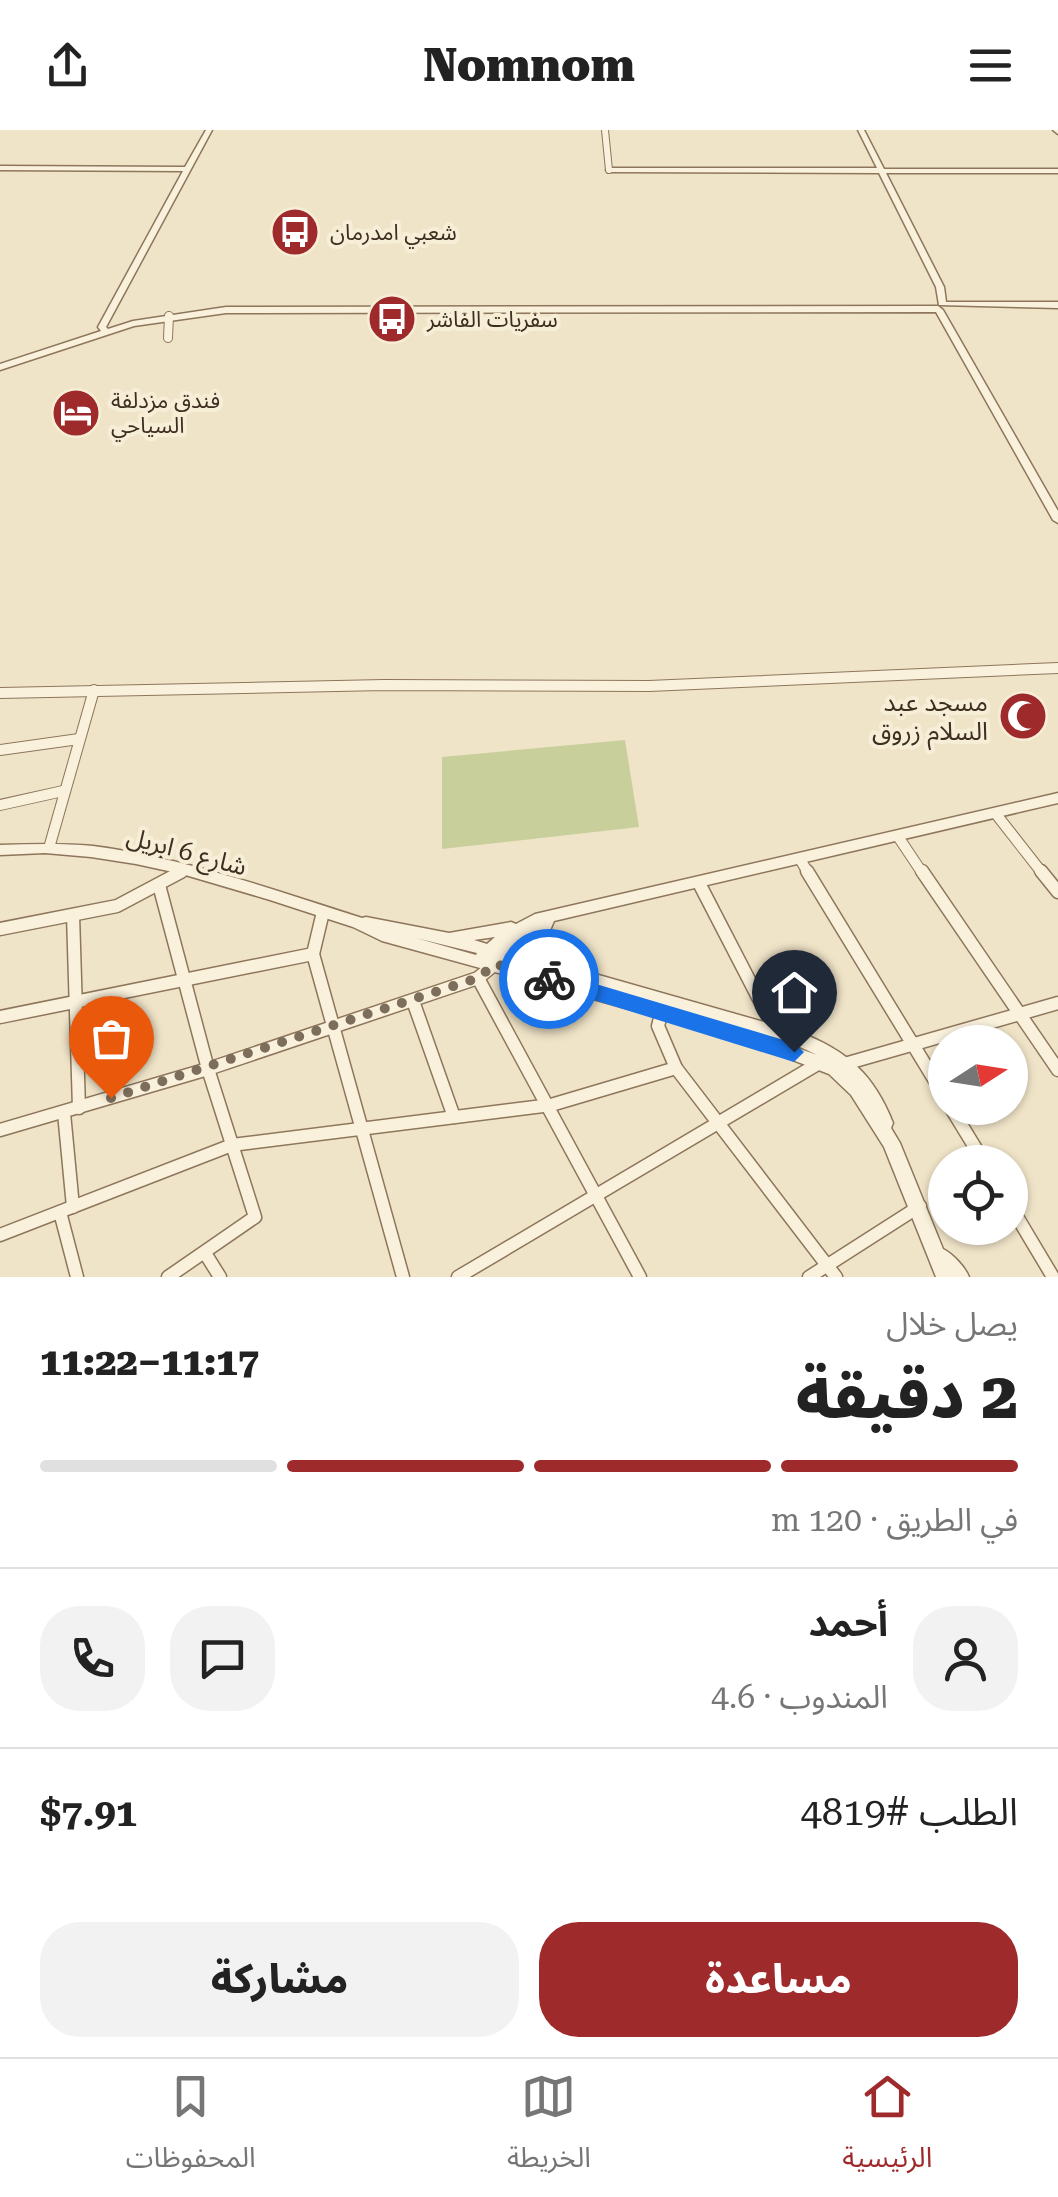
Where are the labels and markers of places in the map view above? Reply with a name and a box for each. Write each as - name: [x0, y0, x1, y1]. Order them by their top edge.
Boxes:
- bus stop icon: شعبي امدرمان: [269, 206, 321, 258]
- place label: شعبي امدرمان: [330, 220, 457, 249]
- bus stop icon: سفريات الفاشر: [366, 293, 418, 345]
- place label: سفريات الفاشر: [426, 307, 558, 332]
- hotel icon: فندق مزدلفة السياحي: [50, 387, 102, 439]
- place label: فندق مزدلفة السياحي: [111, 388, 220, 442]
- place label: مسجد عبد السلام زروق: [872, 688, 988, 751]
- mosque icon: مسجد عبد السلام زروق: [997, 690, 1049, 742]
- pin: [752, 950, 837, 1053]
- pin: [69, 996, 154, 1099]

